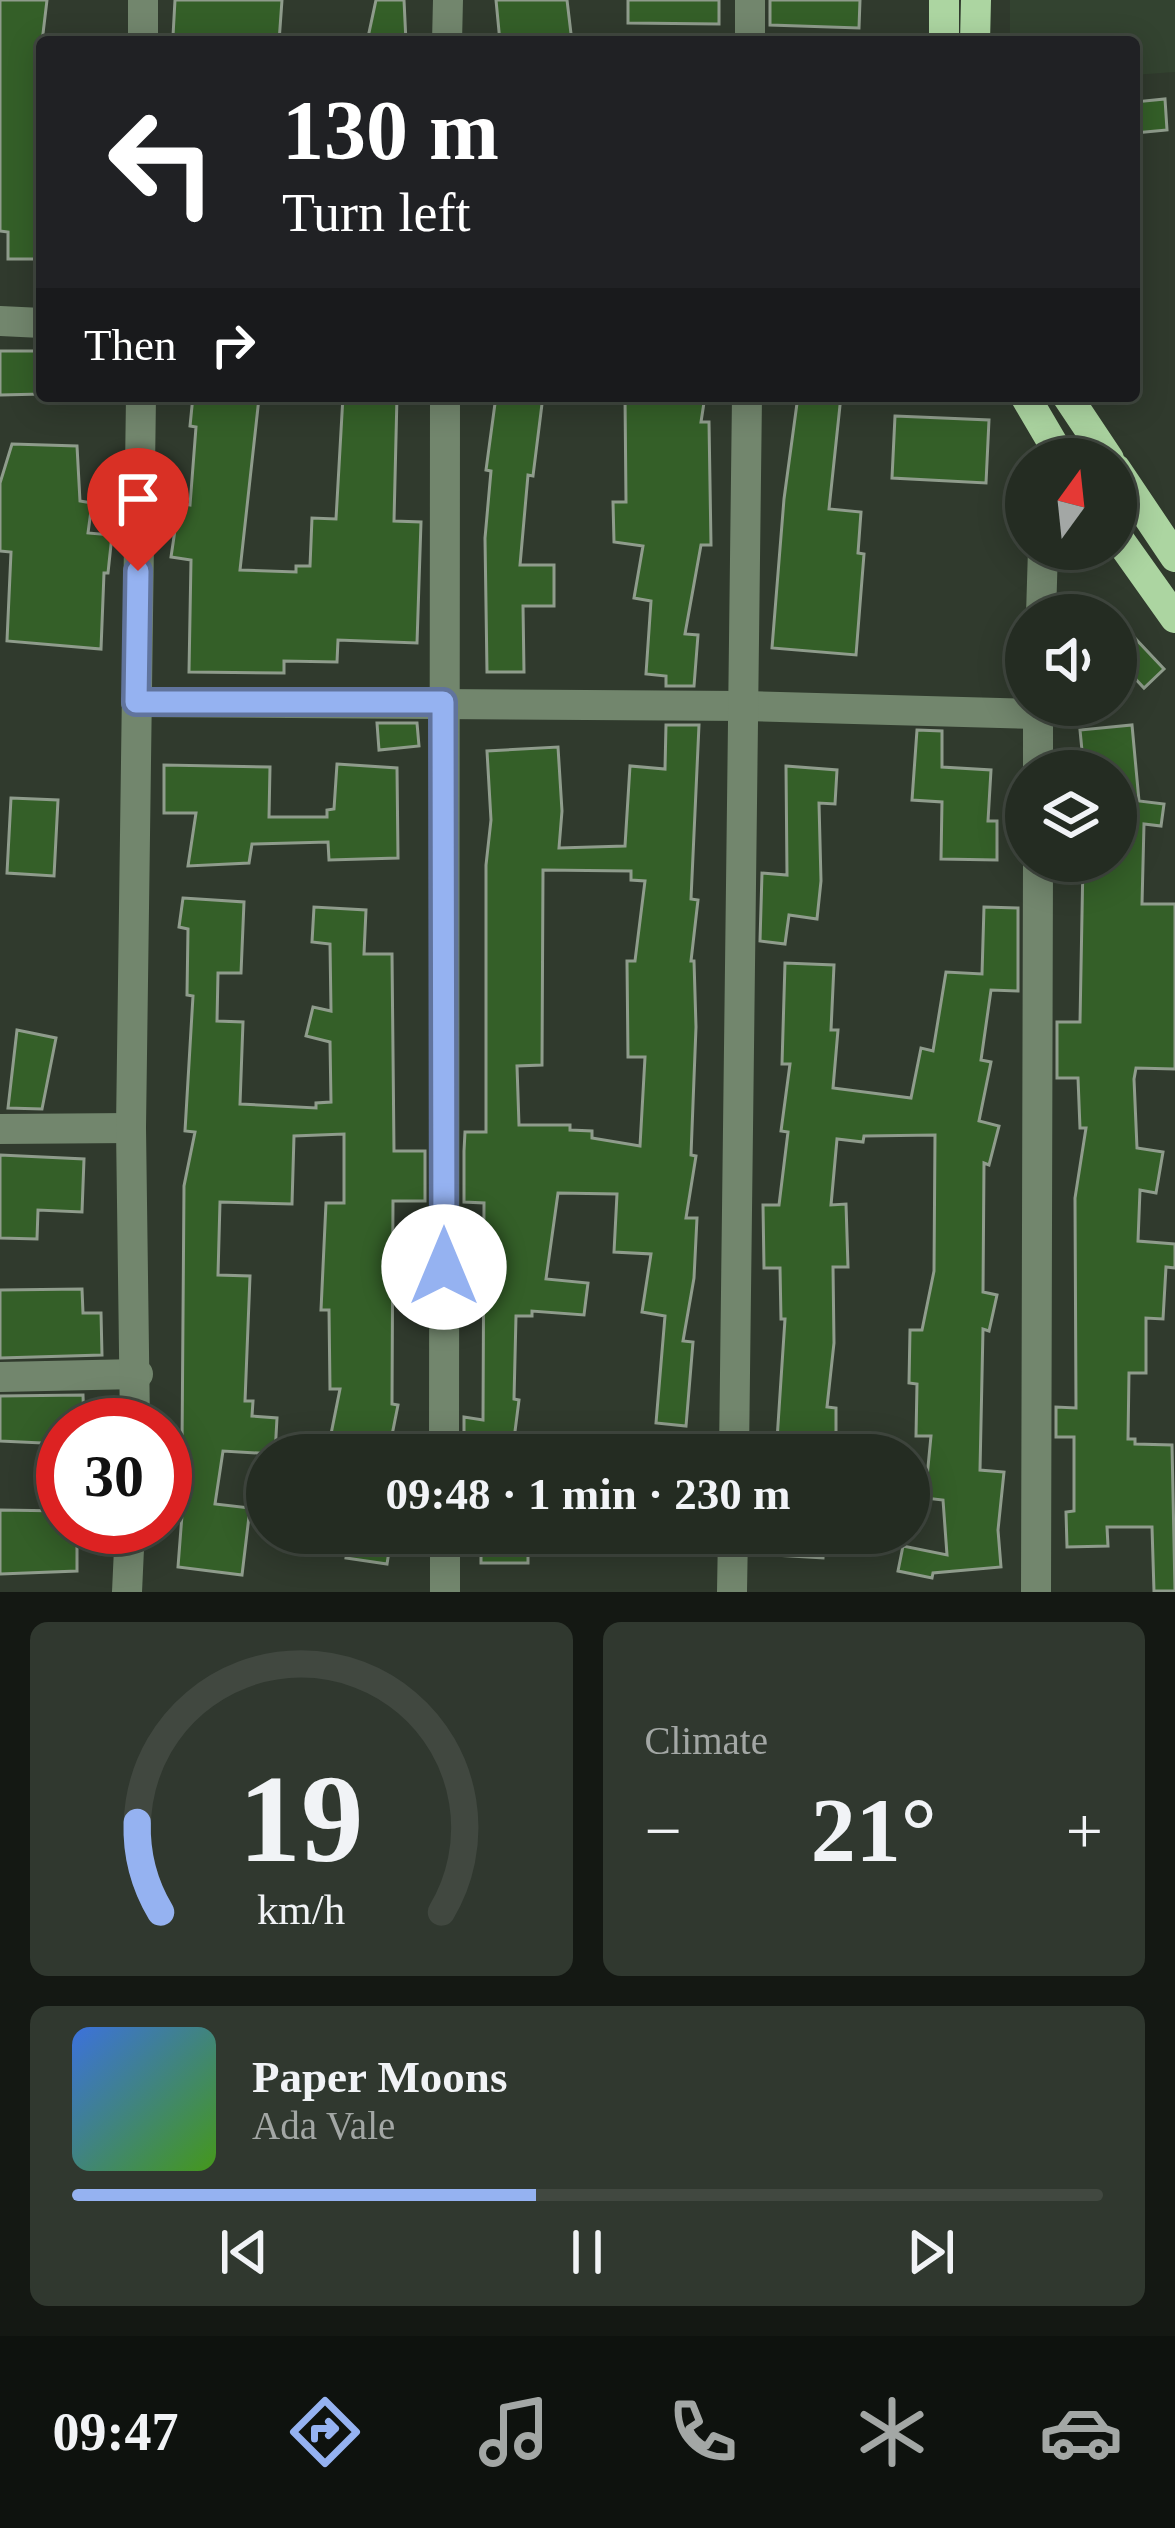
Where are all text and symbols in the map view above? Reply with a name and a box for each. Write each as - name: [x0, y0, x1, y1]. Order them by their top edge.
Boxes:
- icon: left: [84, 84, 240, 240]
- text: 130 m: [282, 84, 499, 177]
- text: Turn left: [282, 183, 471, 243]
- icon: right: [200, 312, 266, 378]
- text: Then: [84, 320, 176, 370]
- north arrow: [1005, 438, 1137, 570]
- map controls: [1005, 438, 1137, 882]
- pin: [87, 448, 189, 571]
- icon: arrive: [105, 466, 171, 532]
- button: sound: [1005, 594, 1137, 726]
- button: layers: [1005, 750, 1137, 882]
- position arrow: [381, 1204, 507, 1330]
- speed limit sign: 30: [36, 1398, 192, 1554]
- text: 09:48 · 1 min · 230 m: [386, 1469, 791, 1519]
- text: Climate: [645, 1719, 768, 1762]
- text: 19: [239, 1750, 364, 1888]
- text: 21°: [811, 1781, 937, 1880]
- text: −: [645, 1794, 682, 1867]
- text: +: [1066, 1794, 1103, 1867]
- text: km/h: [257, 1886, 345, 1933]
- text: Paper Moons: [252, 2052, 507, 2102]
- text: Ada Vale: [252, 2104, 395, 2147]
- icon: previous: [211, 2219, 277, 2285]
- icon: pause: [554, 2219, 620, 2285]
- icon: next: [898, 2219, 964, 2285]
- icon: directions: [283, 2390, 367, 2474]
- icon: music: [472, 2390, 556, 2474]
- icon: phone: [661, 2390, 745, 2474]
- icon: climate: [850, 2390, 934, 2474]
- icon: car: [1039, 2390, 1123, 2474]
- text: 09:47: [52, 2402, 178, 2462]

